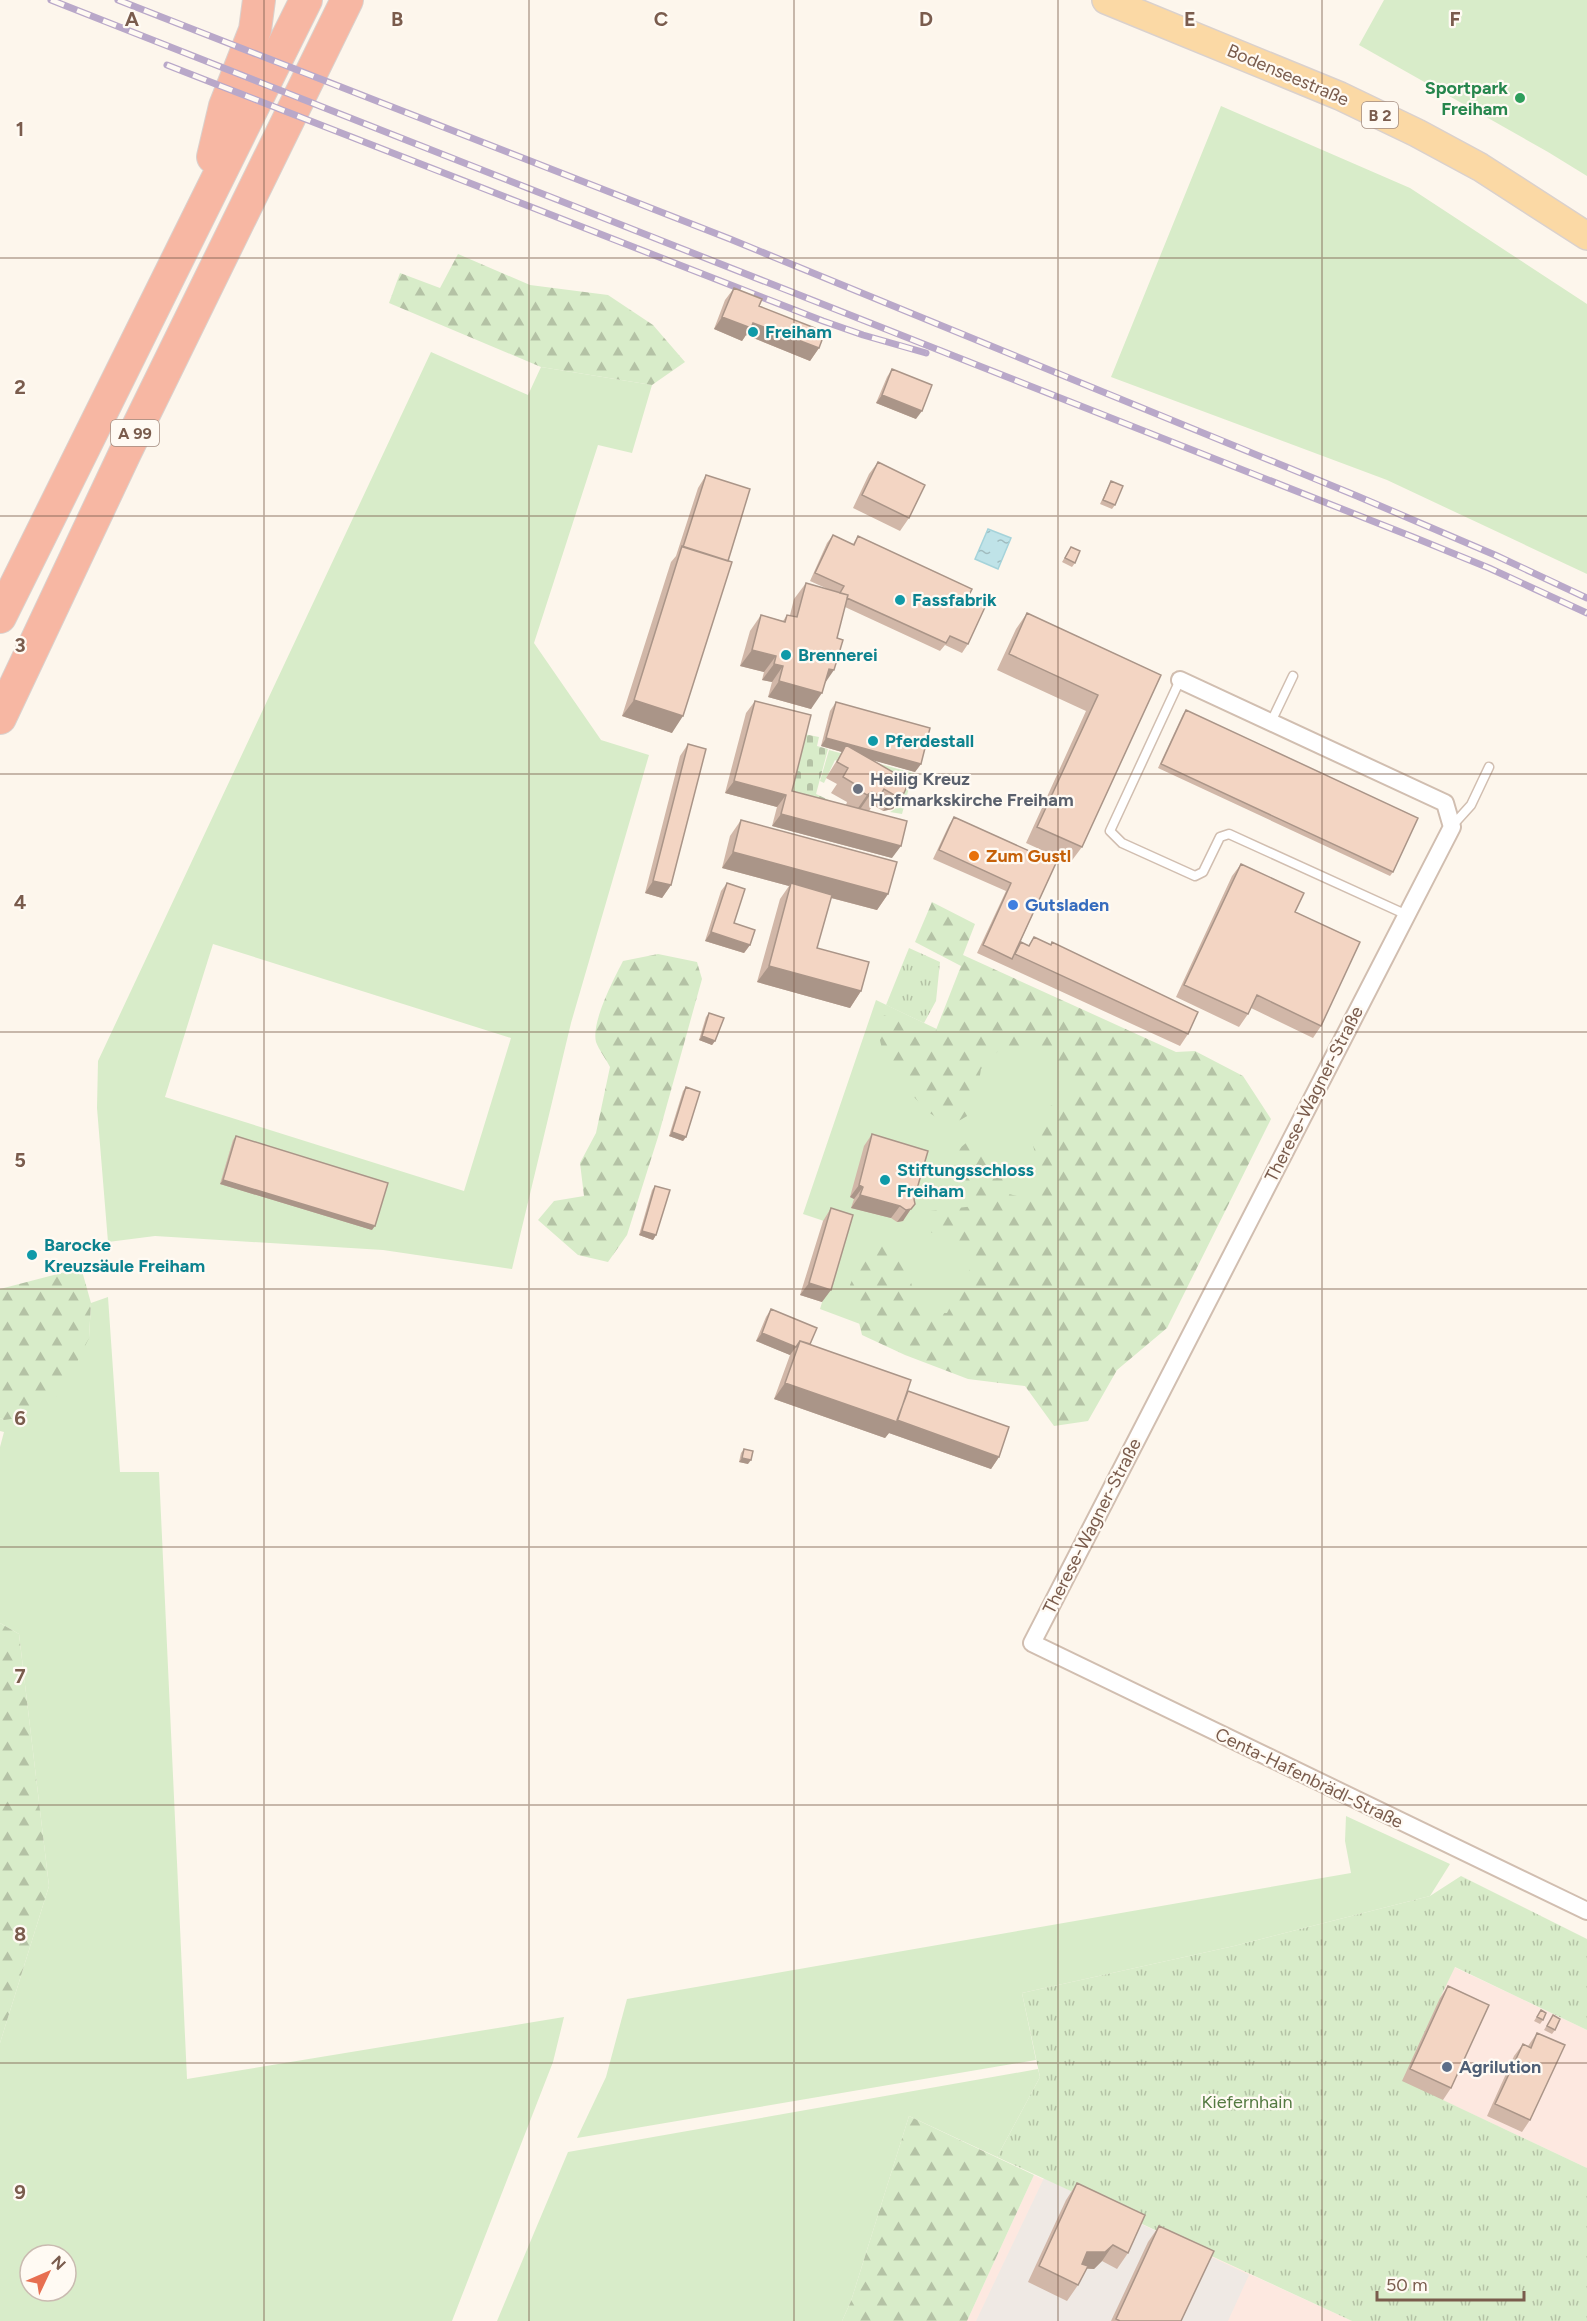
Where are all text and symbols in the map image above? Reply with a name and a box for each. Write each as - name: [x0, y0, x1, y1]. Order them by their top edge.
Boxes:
- text: A: [125, 7, 140, 31]
- text: B: [391, 7, 403, 31]
- text: C: [654, 7, 668, 31]
- text: D: [919, 7, 933, 31]
- text: E: [1184, 7, 1196, 31]
- text: F: [1449, 7, 1461, 31]
- street label: Bodenseestraße: [1224, 39, 1352, 111]
- place label: Sportpark Freiham: [1425, 77, 1508, 120]
- marker: Sportpark Freiham: [1513, 91, 1527, 105]
- road number: B 2: [1362, 102, 1398, 128]
- text: 1: [16, 117, 24, 141]
- place label: Freiham: [765, 321, 832, 343]
- marker: Freiham: [746, 325, 760, 339]
- text: 2: [14, 375, 26, 399]
- road number: A 99: [111, 420, 159, 446]
- place label: Fassfabrik: [912, 589, 997, 611]
- marker: Fassfabrik: [893, 593, 907, 607]
- text: 3: [14, 633, 26, 657]
- place label: Brennerei: [798, 644, 878, 666]
- marker: Brennerei: [779, 648, 793, 662]
- place label: Pferdestall: [885, 730, 974, 752]
- marker: Pferdestall: [866, 734, 880, 748]
- place label: Heilig Kreuz Hofmarkskirche Freiham: [870, 768, 1074, 811]
- marker: Heilig Kreuz Hofmarkskirche Freiham: [851, 782, 865, 796]
- place label: Zum Gustl: [986, 845, 1071, 867]
- marker: Zum Gustl: [967, 849, 981, 863]
- text: 4: [14, 890, 27, 914]
- place label: Gutsladen: [1025, 894, 1109, 916]
- marker: Gutsladen: [1006, 898, 1020, 912]
- street label: Therese-Wagner-Straße: [1260, 1002, 1368, 1186]
- text: 5: [14, 1148, 26, 1172]
- place label: Stiftungsschloss Freiham: [897, 1159, 1035, 1202]
- marker: Stiftungsschloss Freiham: [878, 1173, 892, 1187]
- place label: Barocke Kreuzsäule Freiham: [44, 1234, 205, 1277]
- marker: Barocke Kreuzsäule Freiham: [25, 1248, 39, 1262]
- text: 6: [14, 1406, 26, 1430]
- street label: Therese-Wagner-Straße: [1038, 1434, 1146, 1618]
- text: 7: [14, 1664, 26, 1688]
- street label: Centa-Hafenbrädl-Straße: [1211, 1723, 1407, 1833]
- text: 8: [14, 1922, 26, 1946]
- place label: Agrilution: [1459, 2056, 1541, 2078]
- marker: Agrilution: [1440, 2060, 1454, 2074]
- park label: Kiefernhain: [1202, 2091, 1292, 2113]
- text: 9: [14, 2180, 26, 2204]
- north arrow: [18, 2243, 78, 2303]
- text: N: [47, 2252, 70, 2274]
- scale bar: [1377, 2264, 1524, 2302]
- text: 50 m: [1386, 2274, 1428, 2296]

